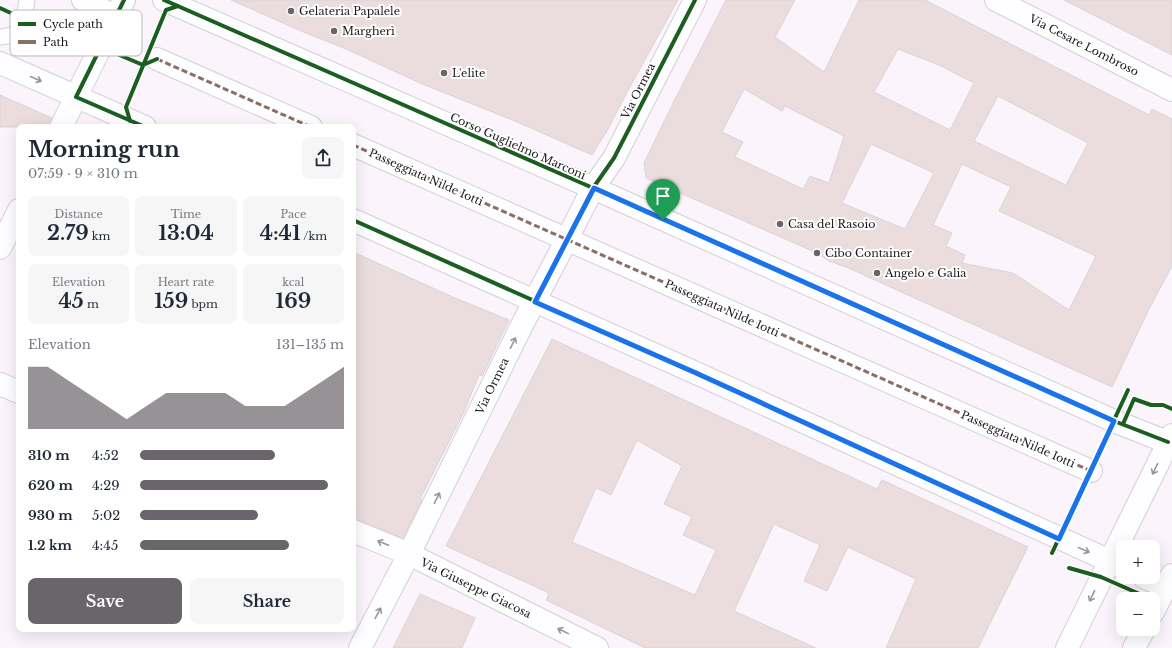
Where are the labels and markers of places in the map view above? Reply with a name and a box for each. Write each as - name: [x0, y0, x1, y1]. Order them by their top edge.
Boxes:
- place label: Gelateria Papalele: [299, 4, 400, 18]
- marker: Gelateria Papalele: [286, 6, 296, 16]
- place label: Margherì: [342, 24, 395, 38]
- marker: Margherì: [329, 26, 339, 36]
- place label: L'elite: [452, 66, 485, 80]
- marker: L'elite: [439, 68, 449, 78]
- pin: [646, 179, 680, 220]
- place label: Casa del Rasoio: [788, 217, 875, 231]
- marker: Casa del Rasoio: [775, 219, 785, 229]
- place label: Cibo Container: [825, 246, 913, 260]
- marker: Cibo Container: [812, 248, 822, 258]
- place label: Angelo e Galia: [884, 266, 967, 280]
- marker: Angelo e Galia: [872, 268, 882, 278]

